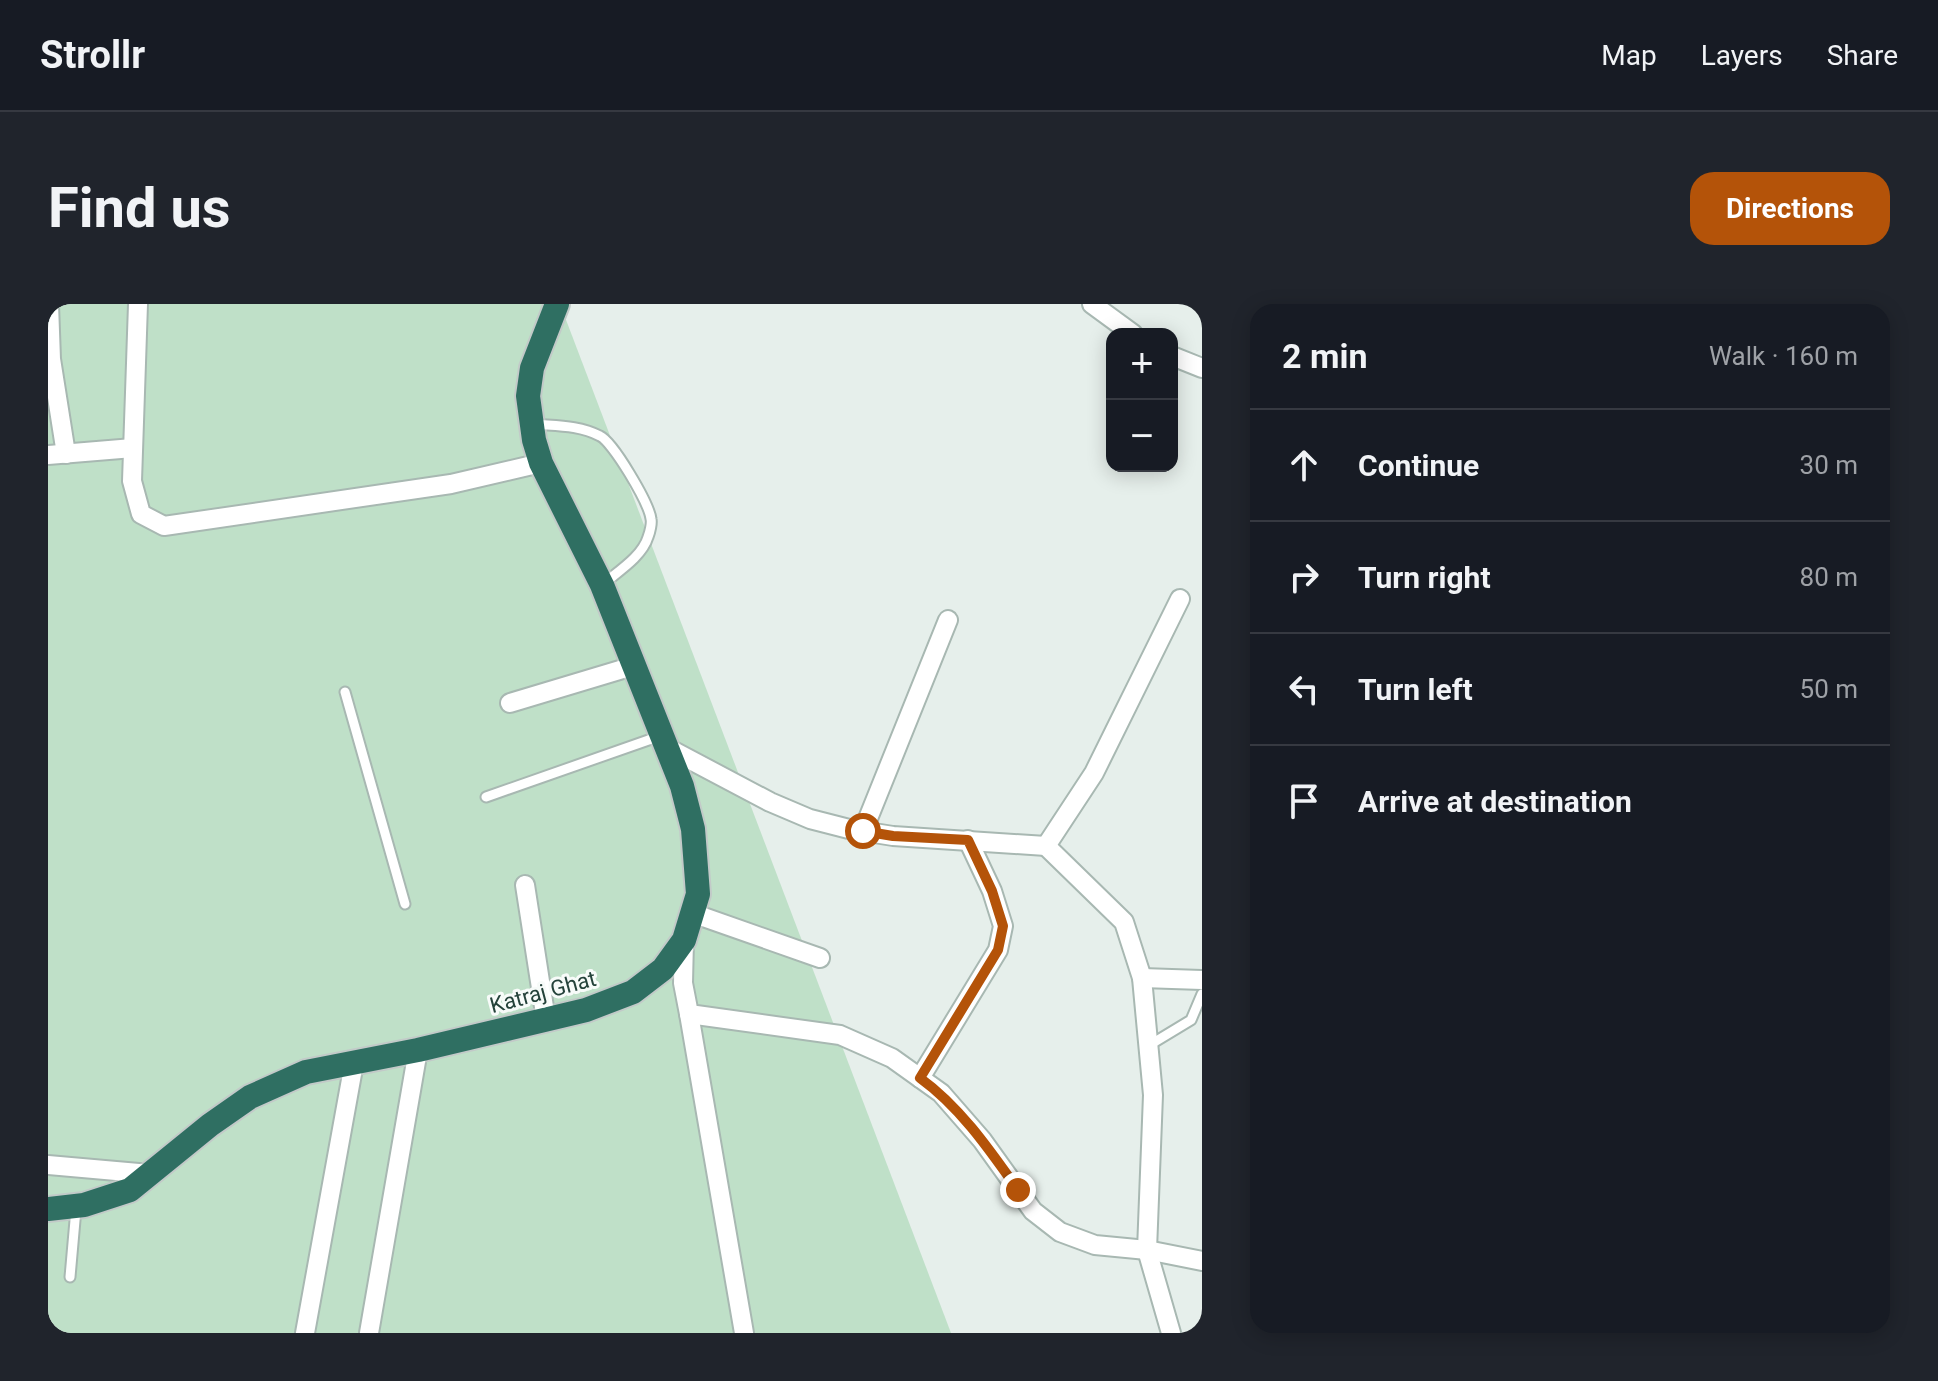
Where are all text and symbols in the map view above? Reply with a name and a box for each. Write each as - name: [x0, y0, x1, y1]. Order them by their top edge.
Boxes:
- text: Strollr: [40, 33, 145, 77]
- text: Map: [1601, 39, 1657, 72]
- text: Layers: [1701, 39, 1783, 72]
- text: Share: [1827, 39, 1898, 72]
- button: Directions: [1690, 172, 1890, 245]
- text: Find us: [48, 175, 231, 241]
- map controls: [1106, 328, 1178, 472]
- button: +: [1106, 328, 1178, 400]
- text: 2 min: [1282, 336, 1367, 376]
- text: Walk · 160 m: [1709, 341, 1858, 371]
- button: −: [1106, 400, 1178, 472]
- icon: ahead: [1282, 443, 1326, 487]
- text: Continue: [1358, 448, 1479, 483]
- text: 30 m: [1800, 450, 1858, 480]
- icon: right: [1282, 555, 1326, 599]
- text: Turn right: [1358, 560, 1491, 595]
- text: 80 m: [1800, 562, 1858, 592]
- icon: left: [1282, 667, 1326, 711]
- text: Turn left: [1358, 672, 1473, 707]
- text: 50 m: [1800, 674, 1858, 704]
- icon: arrive: [1282, 779, 1326, 823]
- text: Arrive at destination: [1358, 784, 1632, 819]
- route start: [845, 813, 881, 849]
- street label: Katraj Ghat: [487, 966, 599, 1018]
- route end: [1000, 1172, 1036, 1208]

